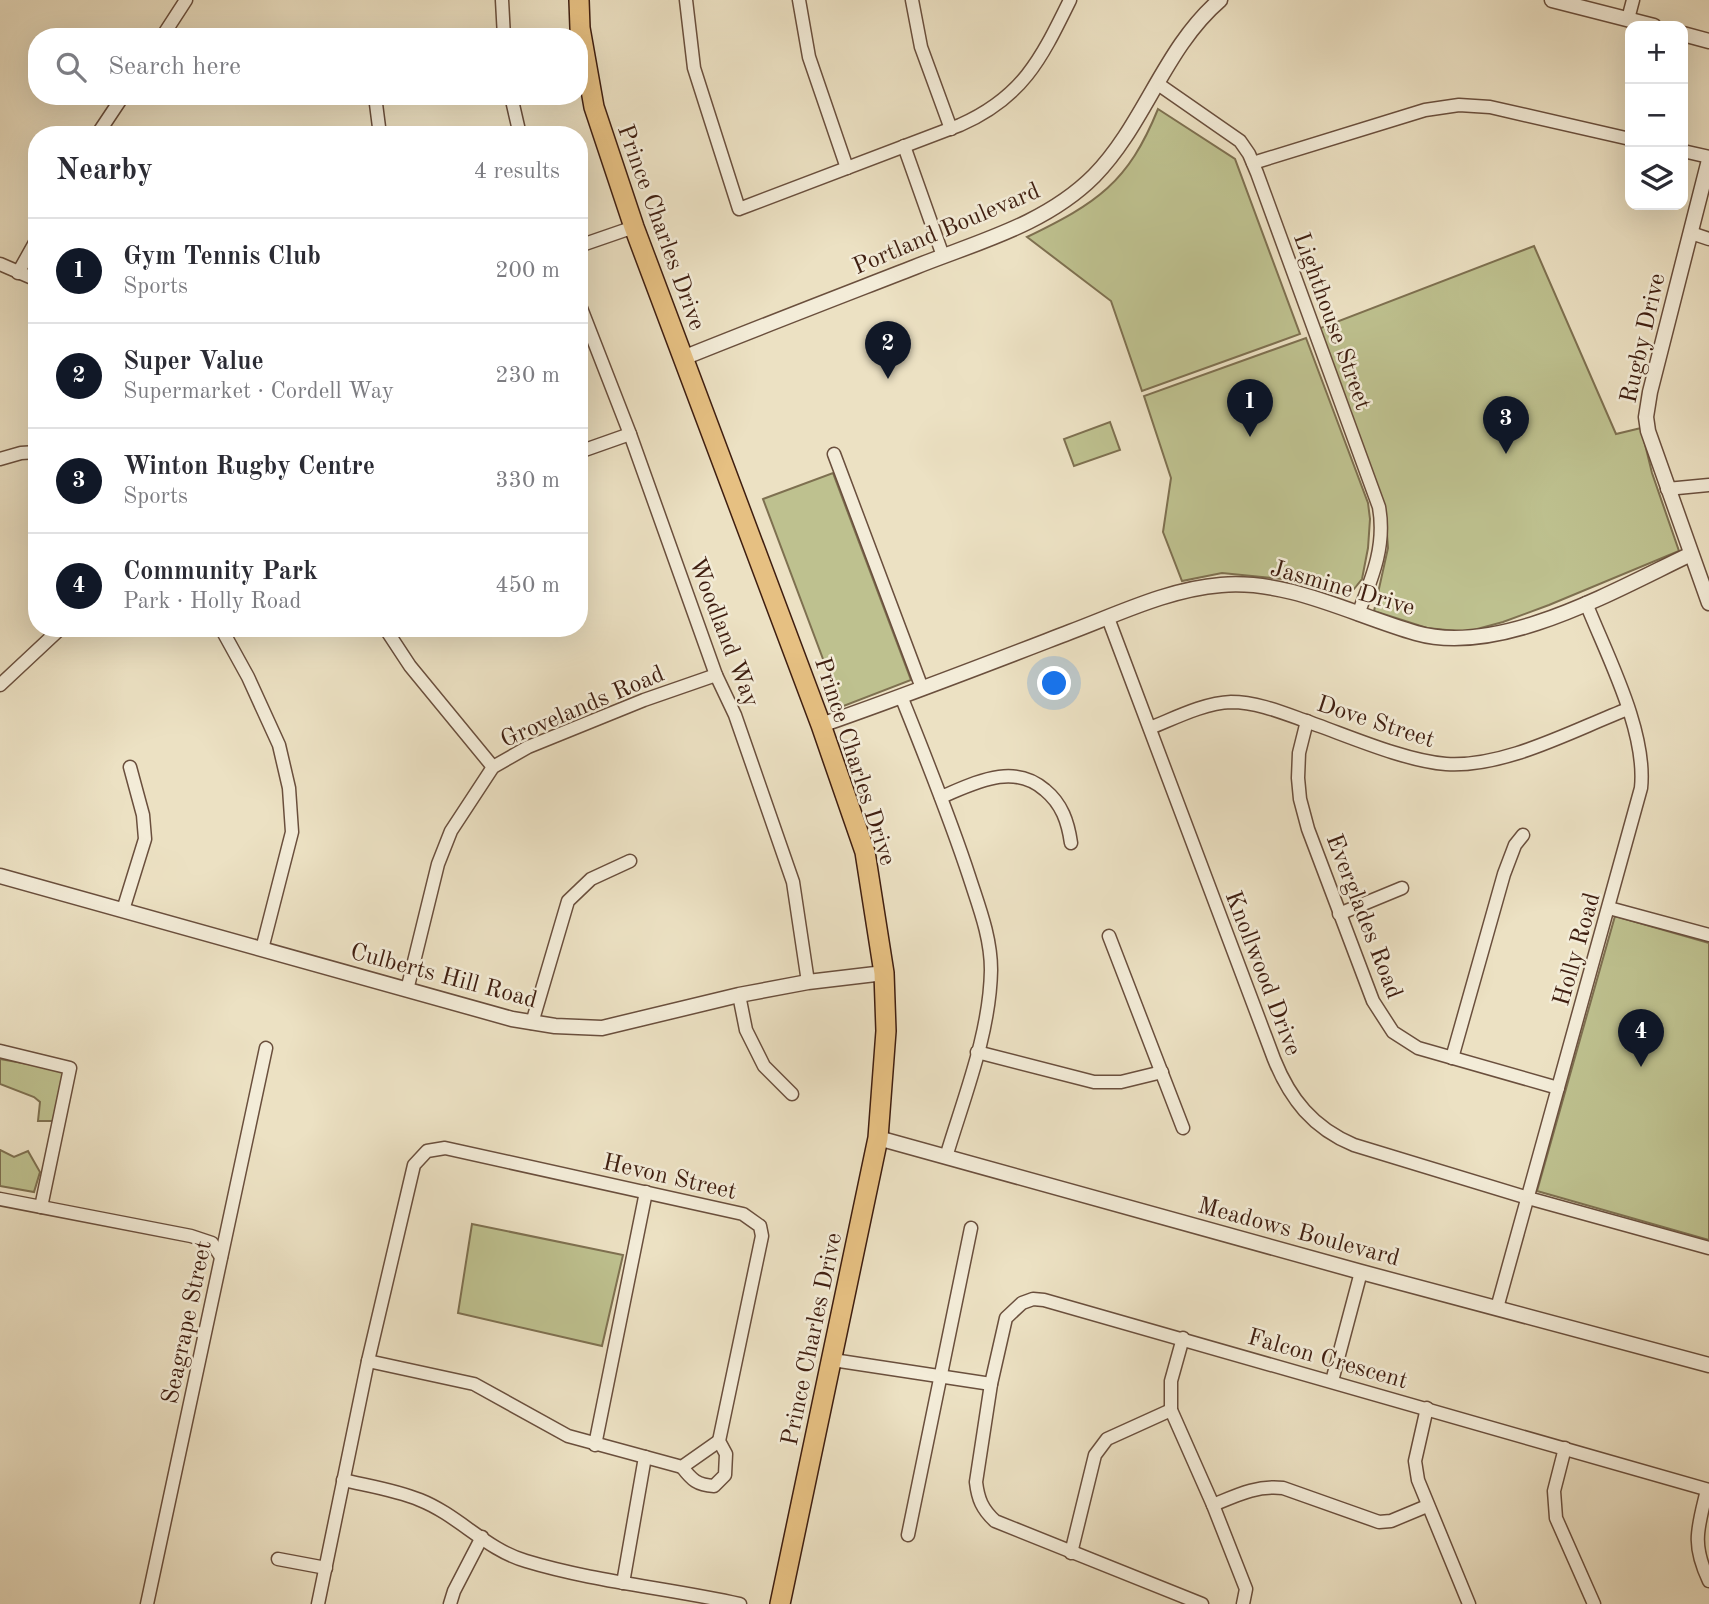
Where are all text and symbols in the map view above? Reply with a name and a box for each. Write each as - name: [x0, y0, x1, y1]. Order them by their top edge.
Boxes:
- map controls: [1625, 21, 1688, 210]
- button: +: [1625, 21, 1688, 84]
- search box: [28, 28, 588, 105]
- icon: search: [52, 48, 90, 86]
- text: Search here: [108, 54, 241, 80]
- button: −: [1625, 84, 1688, 147]
- street label: Prince Charles Drive: [612, 122, 709, 334]
- button: layers: [1625, 147, 1688, 210]
- text: Nearby: [56, 156, 153, 186]
- text: 4 results: [474, 160, 560, 183]
- street label: Portland Boulevard: [850, 180, 1044, 280]
- street label: Lighthouse Street: [1288, 230, 1374, 413]
- text: Gym Tennis Club: [123, 244, 321, 270]
- text: 1: [72, 259, 86, 282]
- text: 200 m: [495, 259, 560, 282]
- street label: Rugby Drive: [1617, 271, 1671, 406]
- text: Sports: [123, 275, 188, 298]
- pin: 2: [865, 321, 911, 379]
- text: Super Value: [123, 349, 264, 375]
- text: 2: [72, 364, 86, 387]
- text: 230 m: [495, 364, 560, 387]
- pin: 1: [1227, 379, 1273, 437]
- text: Supermarket · Cordell Way: [123, 380, 394, 403]
- pin: 3: [1483, 396, 1529, 454]
- text: Winton Rugby Centre: [123, 454, 375, 480]
- text: 3: [72, 469, 86, 492]
- text: 330 m: [495, 469, 560, 492]
- text: Sports: [123, 485, 188, 508]
- street label: Woodland Way: [684, 555, 763, 711]
- street label: Jasmine Drive: [1267, 557, 1417, 621]
- text: Community Park: [123, 559, 318, 585]
- text: 4: [72, 574, 86, 597]
- text: 450 m: [495, 574, 560, 597]
- text: Park · Holly Road: [123, 590, 302, 613]
- street label: Prince Charles Drive: [809, 655, 899, 869]
- street label: Grovelands Road: [498, 663, 668, 753]
- your location: [1037, 666, 1071, 700]
- street label: Dove Street: [1313, 693, 1437, 753]
- street label: Everglades Road: [1321, 831, 1406, 1002]
- street label: Knollwood Drive: [1220, 888, 1305, 1059]
- street label: Holly Road: [1550, 890, 1606, 1009]
- street label: Culberts Hill Road: [347, 940, 540, 1013]
- pin: 4: [1618, 1009, 1664, 1067]
- street label: Hevon Street: [600, 1151, 739, 1205]
- street label: Meadows Boulevard: [1195, 1194, 1402, 1271]
- street label: Prince Charles Drive: [779, 1231, 847, 1448]
- street label: Seagrape Street: [159, 1239, 217, 1406]
- street label: Falcon Crescent: [1245, 1326, 1410, 1394]

